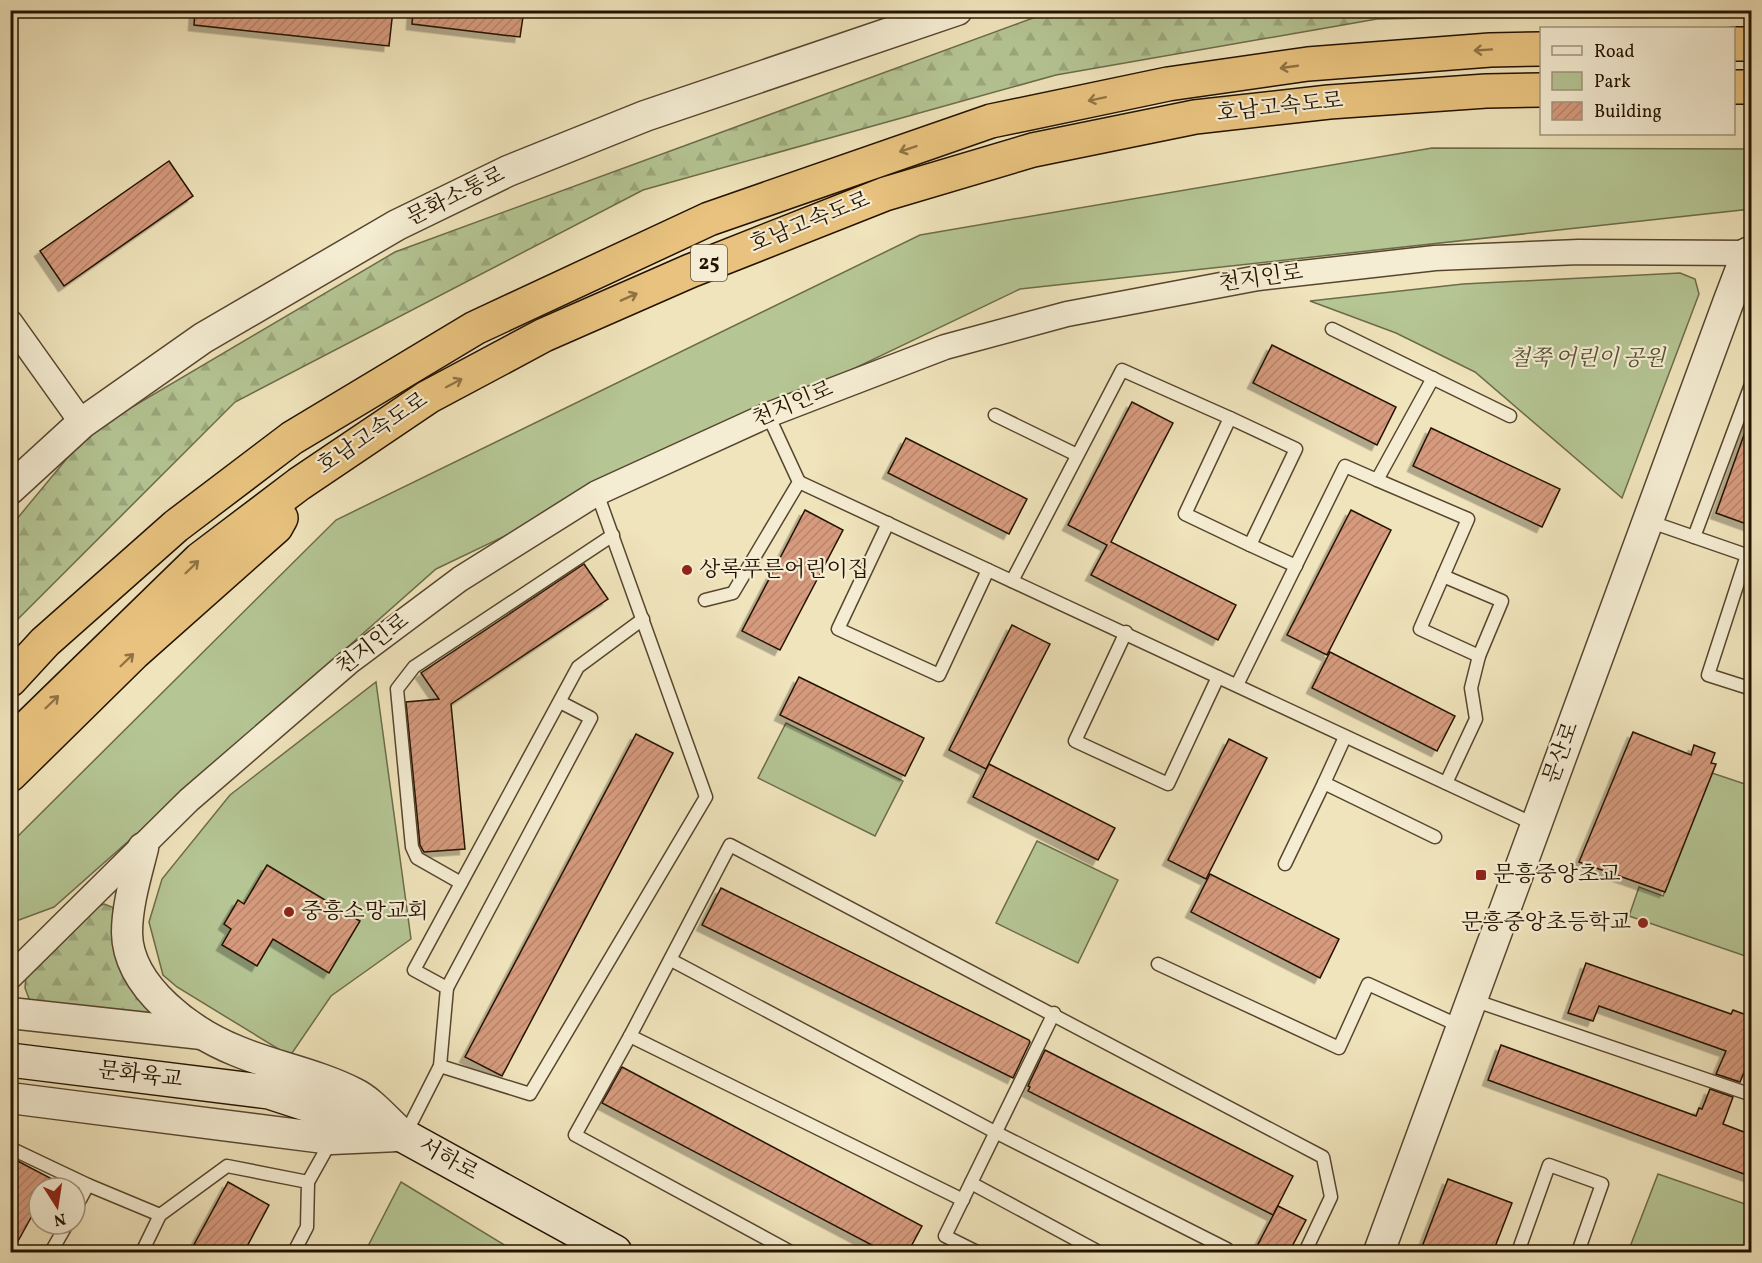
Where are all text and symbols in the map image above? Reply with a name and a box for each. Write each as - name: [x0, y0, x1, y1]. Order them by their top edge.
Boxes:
- legend: [1540, 27, 1735, 135]
- text: Road: [1594, 40, 1635, 65]
- one-way arrow: [1474, 45, 1494, 56]
- one-way arrow: [1279, 62, 1299, 73]
- text: Park: [1594, 70, 1631, 95]
- street label: 호남고속도로: [1215, 86, 1345, 130]
- one-way arrow: [1087, 94, 1107, 105]
- text: Building: [1594, 100, 1662, 125]
- one-way arrow: [899, 144, 918, 155]
- street label: 문화소통로: [401, 160, 511, 234]
- street label: 호남고속도로: [745, 185, 875, 261]
- road number: 25: [691, 245, 727, 281]
- street label: 천지인로: [1217, 258, 1305, 300]
- one-way arrow: [620, 291, 638, 302]
- park label: 철쭉 어린이 공원: [1509, 344, 1667, 375]
- street label: 천지인로: [748, 374, 838, 436]
- one-way arrow: [445, 377, 463, 388]
- street label: 호남고속도로: [311, 385, 435, 483]
- place label: 상록푸른어린이집: [699, 555, 869, 586]
- one-way arrow: [185, 560, 200, 574]
- marker: 상록푸른어린이집: [680, 563, 694, 577]
- street label: 천지인로: [330, 607, 416, 683]
- one-way arrow: [120, 653, 135, 668]
- one-way arrow: [44, 695, 59, 710]
- street label: 문산로: [1537, 718, 1587, 788]
- place label: 문흥중앙초교: [1493, 860, 1621, 891]
- marker: 문흥중앙초교: [1474, 868, 1488, 882]
- place label: 중흥소망교회: [301, 897, 429, 928]
- marker: 중흥소망교회: [282, 905, 296, 919]
- place label: 문흥중앙초등학교: [1461, 908, 1631, 939]
- marker: 문흥중앙초등학교: [1636, 916, 1650, 930]
- street label: 문화육교: [96, 1055, 184, 1097]
- street label: 서하로: [413, 1131, 483, 1189]
- north arrow: [27, 1176, 87, 1236]
- text: N: [51, 1207, 68, 1231]

